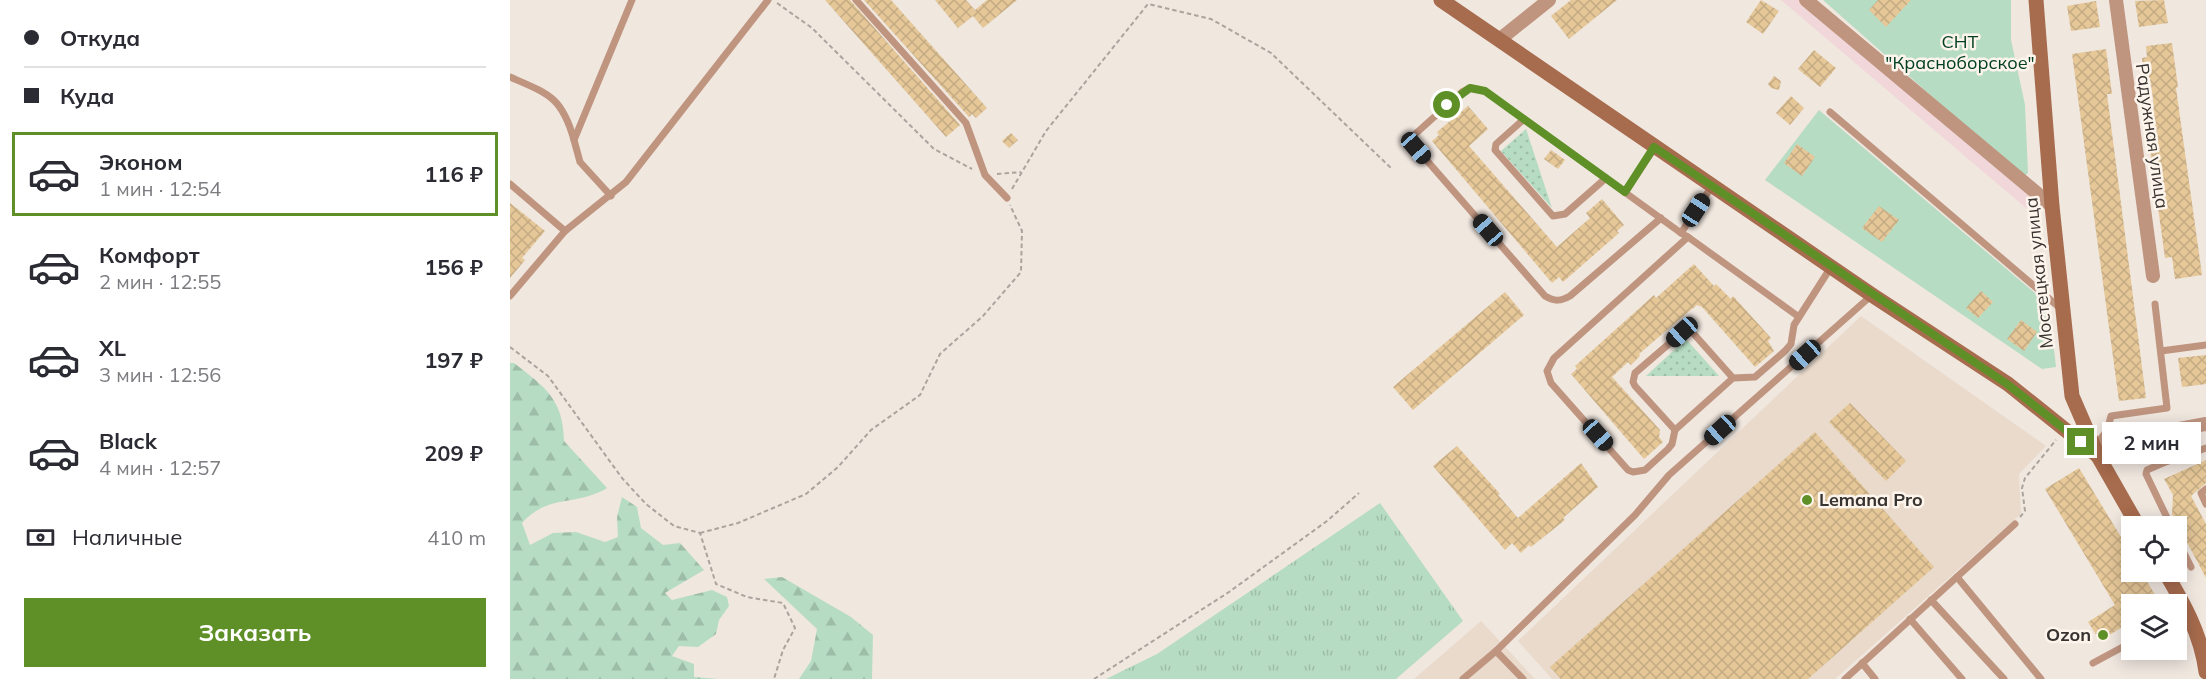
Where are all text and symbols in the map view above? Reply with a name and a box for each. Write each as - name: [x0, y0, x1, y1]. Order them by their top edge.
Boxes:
- text: Откуда: [60, 24, 140, 52]
- park label: СНТ "Красноборское": [1885, 30, 2035, 74]
- street label: Радужная улица: [2131, 62, 2174, 210]
- text: Куда: [60, 82, 114, 110]
- route start: [1433, 91, 1460, 118]
- car: [1397, 129, 1435, 167]
- icon: car: [27, 147, 81, 201]
- text: Эконом: [99, 148, 183, 176]
- text: 116 ₽: [424, 160, 483, 188]
- text: 1 мин · 12:54: [99, 176, 221, 201]
- car: [1679, 190, 1713, 230]
- street label: Мостецкая улица: [2019, 196, 2058, 350]
- car: [1469, 211, 1507, 249]
- icon: car: [27, 240, 81, 294]
- text: Комфорт: [99, 241, 200, 269]
- text: 156 ₽: [424, 253, 483, 281]
- text: 2 мин · 12:55: [99, 269, 221, 294]
- car: [1663, 313, 1701, 351]
- icon: car: [27, 333, 81, 387]
- text: XL: [99, 334, 126, 362]
- car: [1786, 336, 1824, 374]
- text: 197 ₽: [424, 346, 483, 374]
- text: 3 мин · 12:56: [99, 362, 221, 387]
- car: [1701, 411, 1739, 449]
- car: [1579, 416, 1617, 454]
- callout: 2 мин: [2102, 421, 2201, 463]
- icon: car: [27, 426, 81, 480]
- text: Black: [99, 427, 157, 455]
- route end: [2067, 428, 2094, 455]
- text: 2 мин: [2123, 430, 2180, 455]
- text: 209 ₽: [424, 439, 483, 467]
- text: 4 мин · 12:57: [99, 455, 221, 480]
- place label: Lemana Pro: [1819, 488, 1923, 511]
- marker: Lemana Pro: [1800, 493, 1814, 507]
- map controls: [2121, 516, 2187, 660]
- button: locate: [2121, 516, 2187, 582]
- icon: cash: [24, 521, 57, 554]
- text: Наличные: [72, 523, 182, 551]
- text: 410 m: [427, 525, 486, 550]
- button: layers: [2121, 594, 2187, 660]
- button: Заказать: [24, 598, 486, 667]
- place label: Ozon: [2046, 623, 2091, 646]
- marker: Ozon: [2096, 628, 2110, 642]

